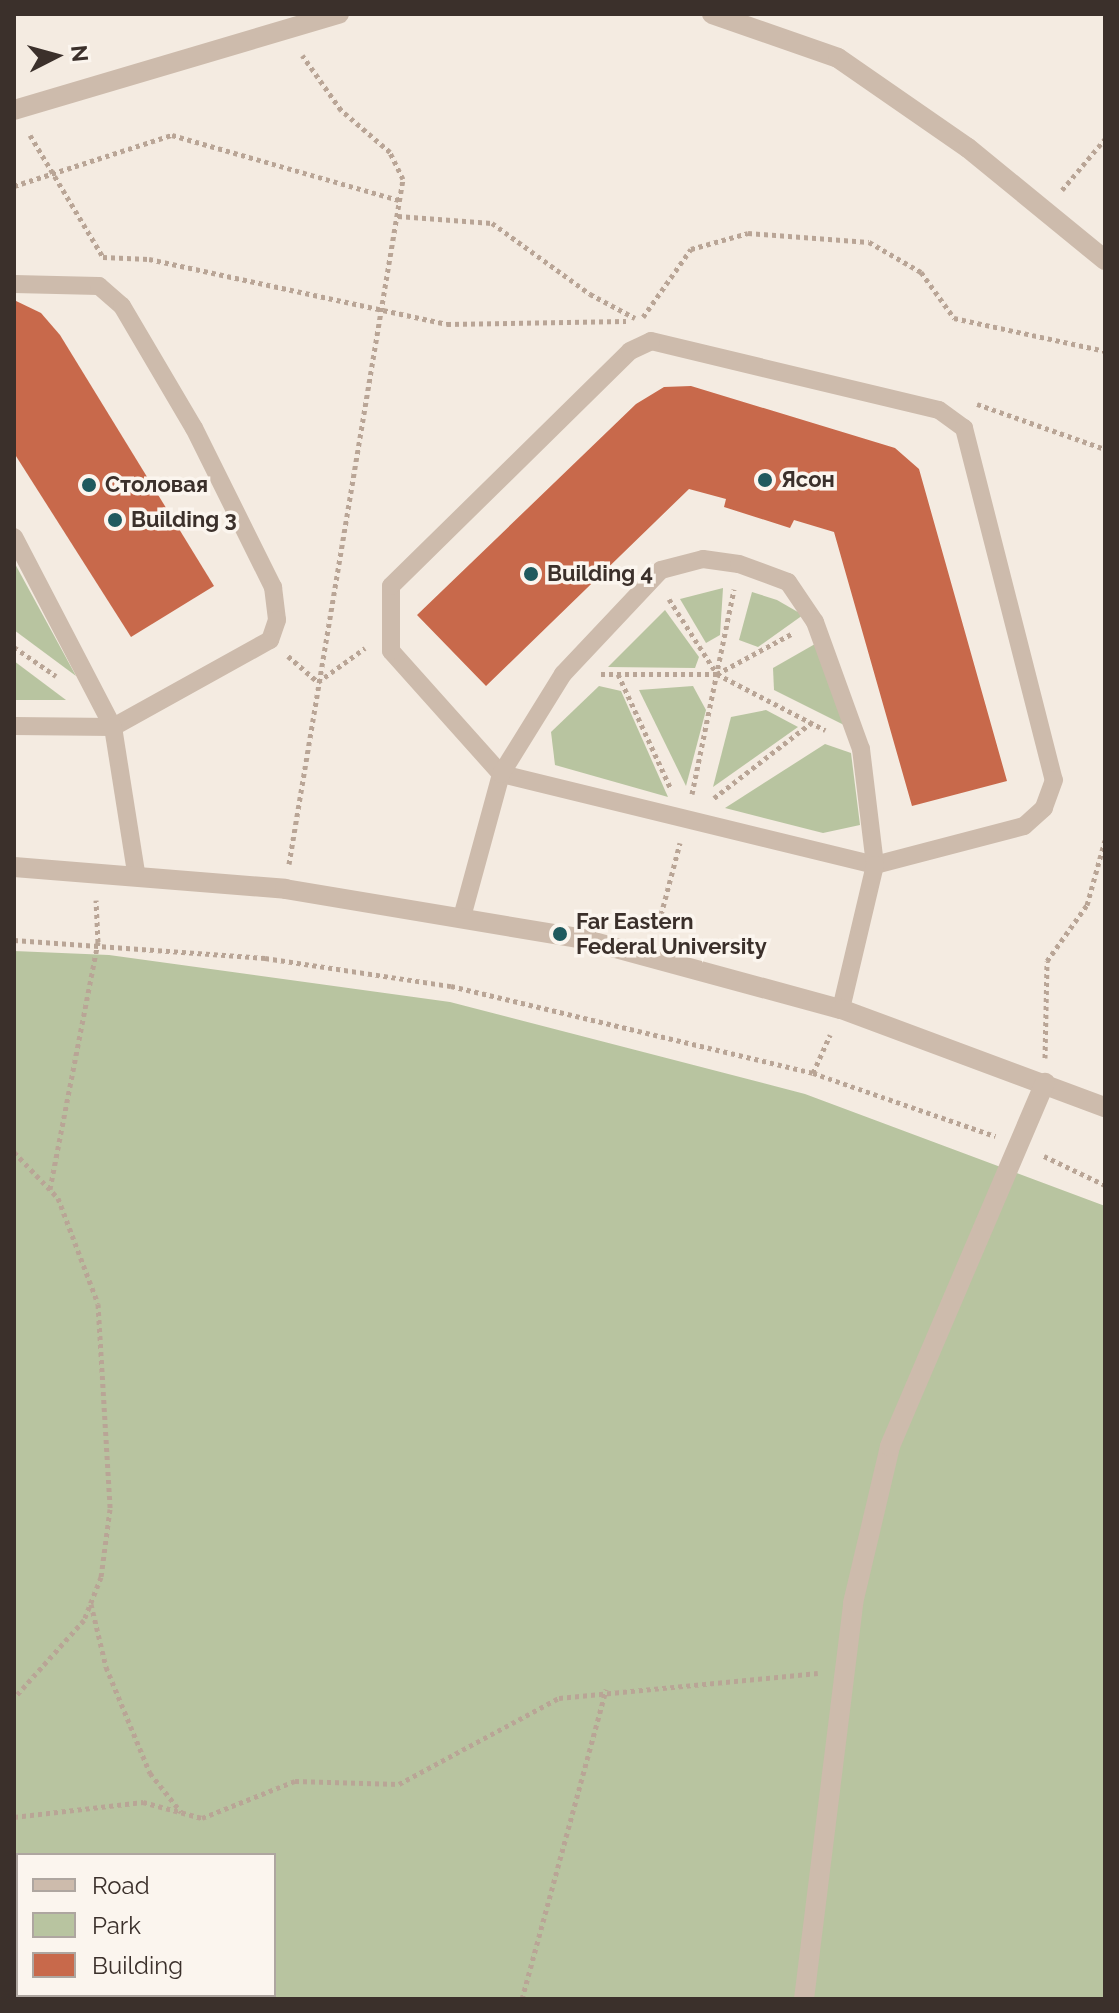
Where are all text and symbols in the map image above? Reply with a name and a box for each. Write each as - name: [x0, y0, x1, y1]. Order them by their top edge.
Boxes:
- north arrow: [16, 16, 96, 96]
- text: N: [66, 44, 94, 63]
- place label: Ясон: [781, 467, 835, 493]
- marker: Ясон: [756, 471, 774, 489]
- place label: Столовая: [105, 472, 208, 498]
- marker: Столовая: [80, 476, 98, 494]
- place label: Building 3: [131, 507, 237, 533]
- marker: Building 3: [106, 511, 124, 529]
- place label: Building 4: [547, 561, 653, 587]
- marker: Building 4: [522, 565, 540, 583]
- place label: Far Eastern Federal University: [576, 908, 767, 960]
- marker: Far Eastern Federal University: [551, 925, 569, 943]
- legend: [16, 1853, 276, 1997]
- text: Road: [92, 1871, 150, 1900]
- text: Park: [92, 1911, 141, 1940]
- text: Building: [92, 1951, 183, 1980]

